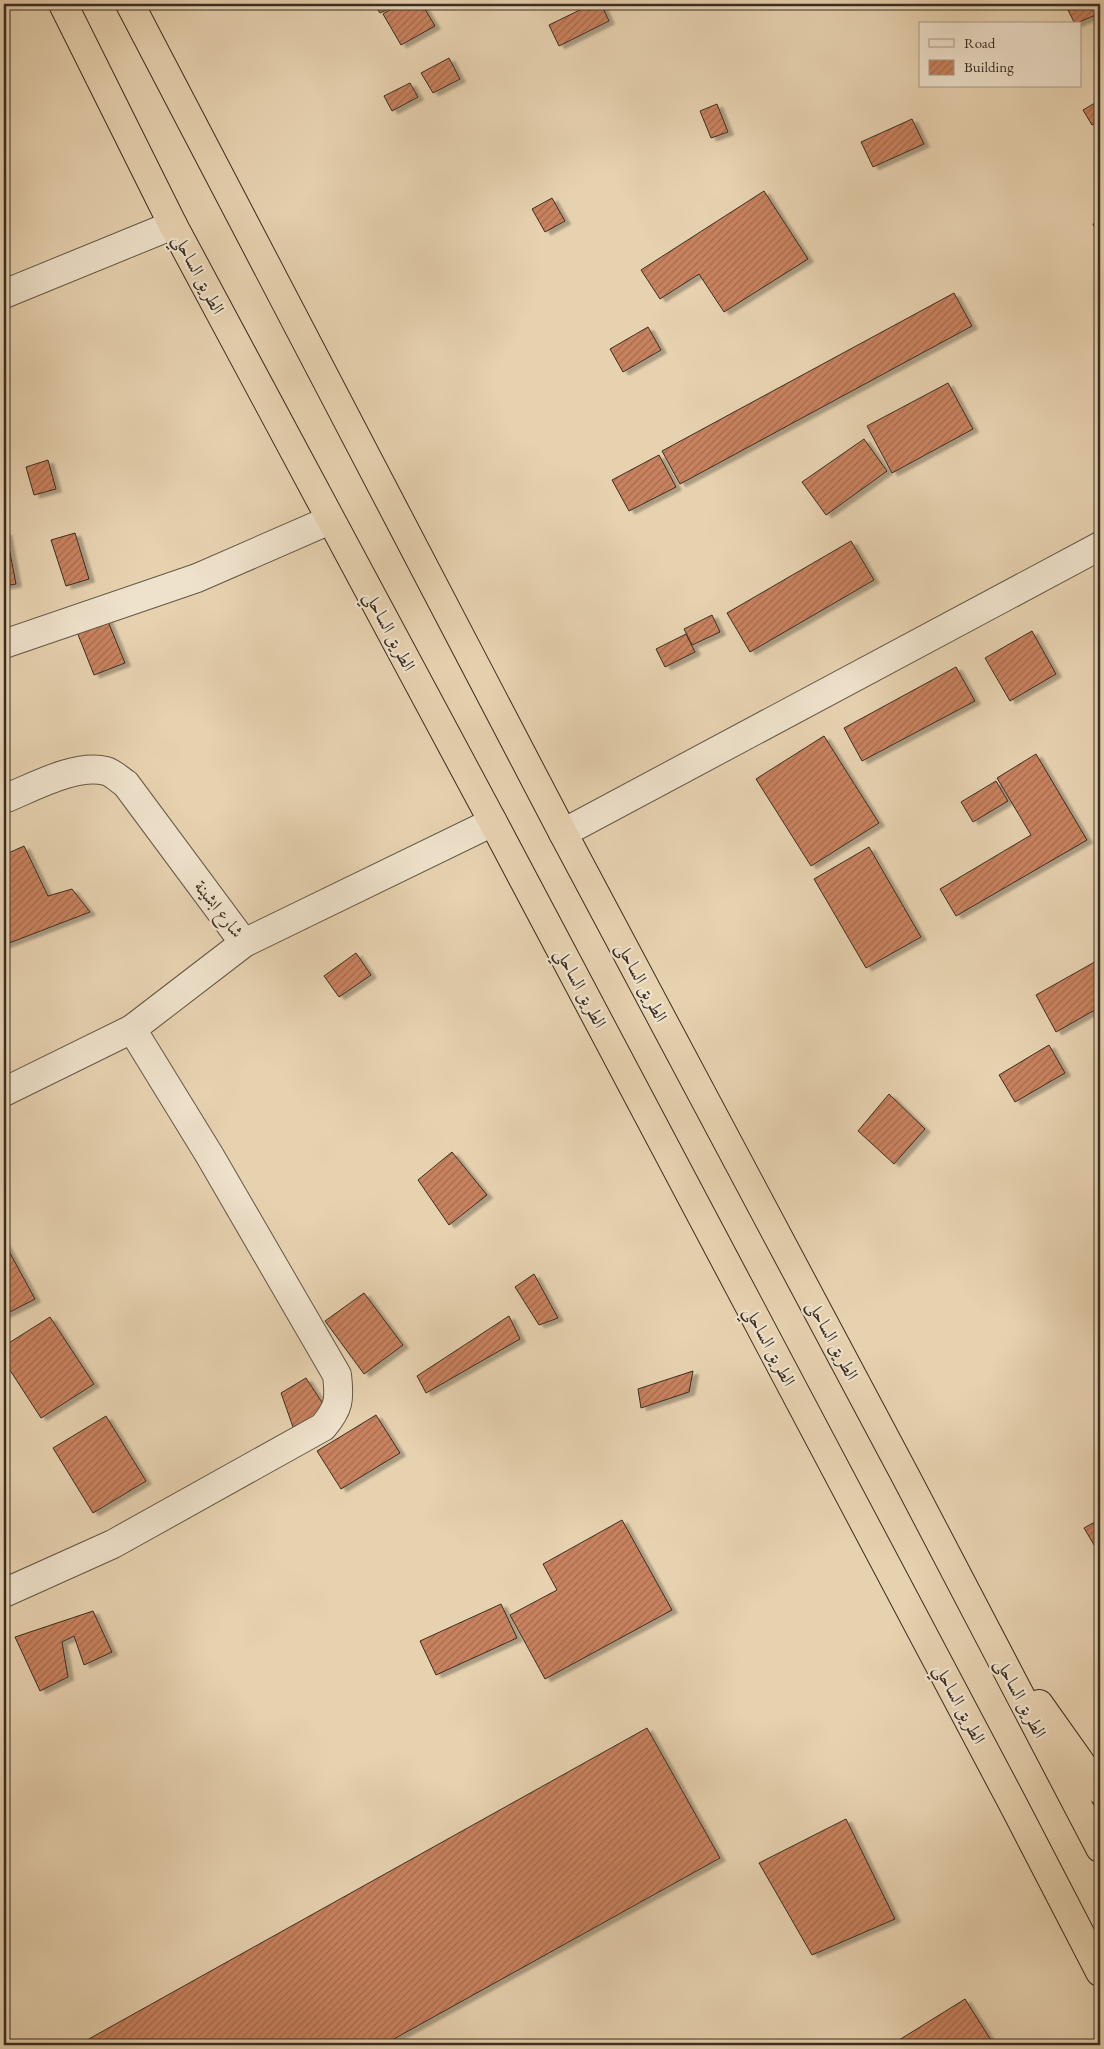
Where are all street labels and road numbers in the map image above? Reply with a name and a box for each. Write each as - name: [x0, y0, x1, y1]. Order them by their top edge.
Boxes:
- street label: الطريق الساحلي: [163, 230, 230, 321]
- street label: الطريق الساحلي: [354, 587, 421, 678]
- street label: شارع ابشينة: [187, 875, 249, 945]
- street label: الطريق الساحلى: [610, 938, 673, 1027]
- street label: الطريق الساحلي: [545, 944, 612, 1035]
- street label: الطريق الساحلى: [801, 1296, 864, 1385]
- street label: الطريق الساحلي: [734, 1302, 801, 1393]
- street label: الطريق الساحلى: [989, 1654, 1052, 1743]
- street label: الطريق الساحلي: [924, 1660, 991, 1751]

